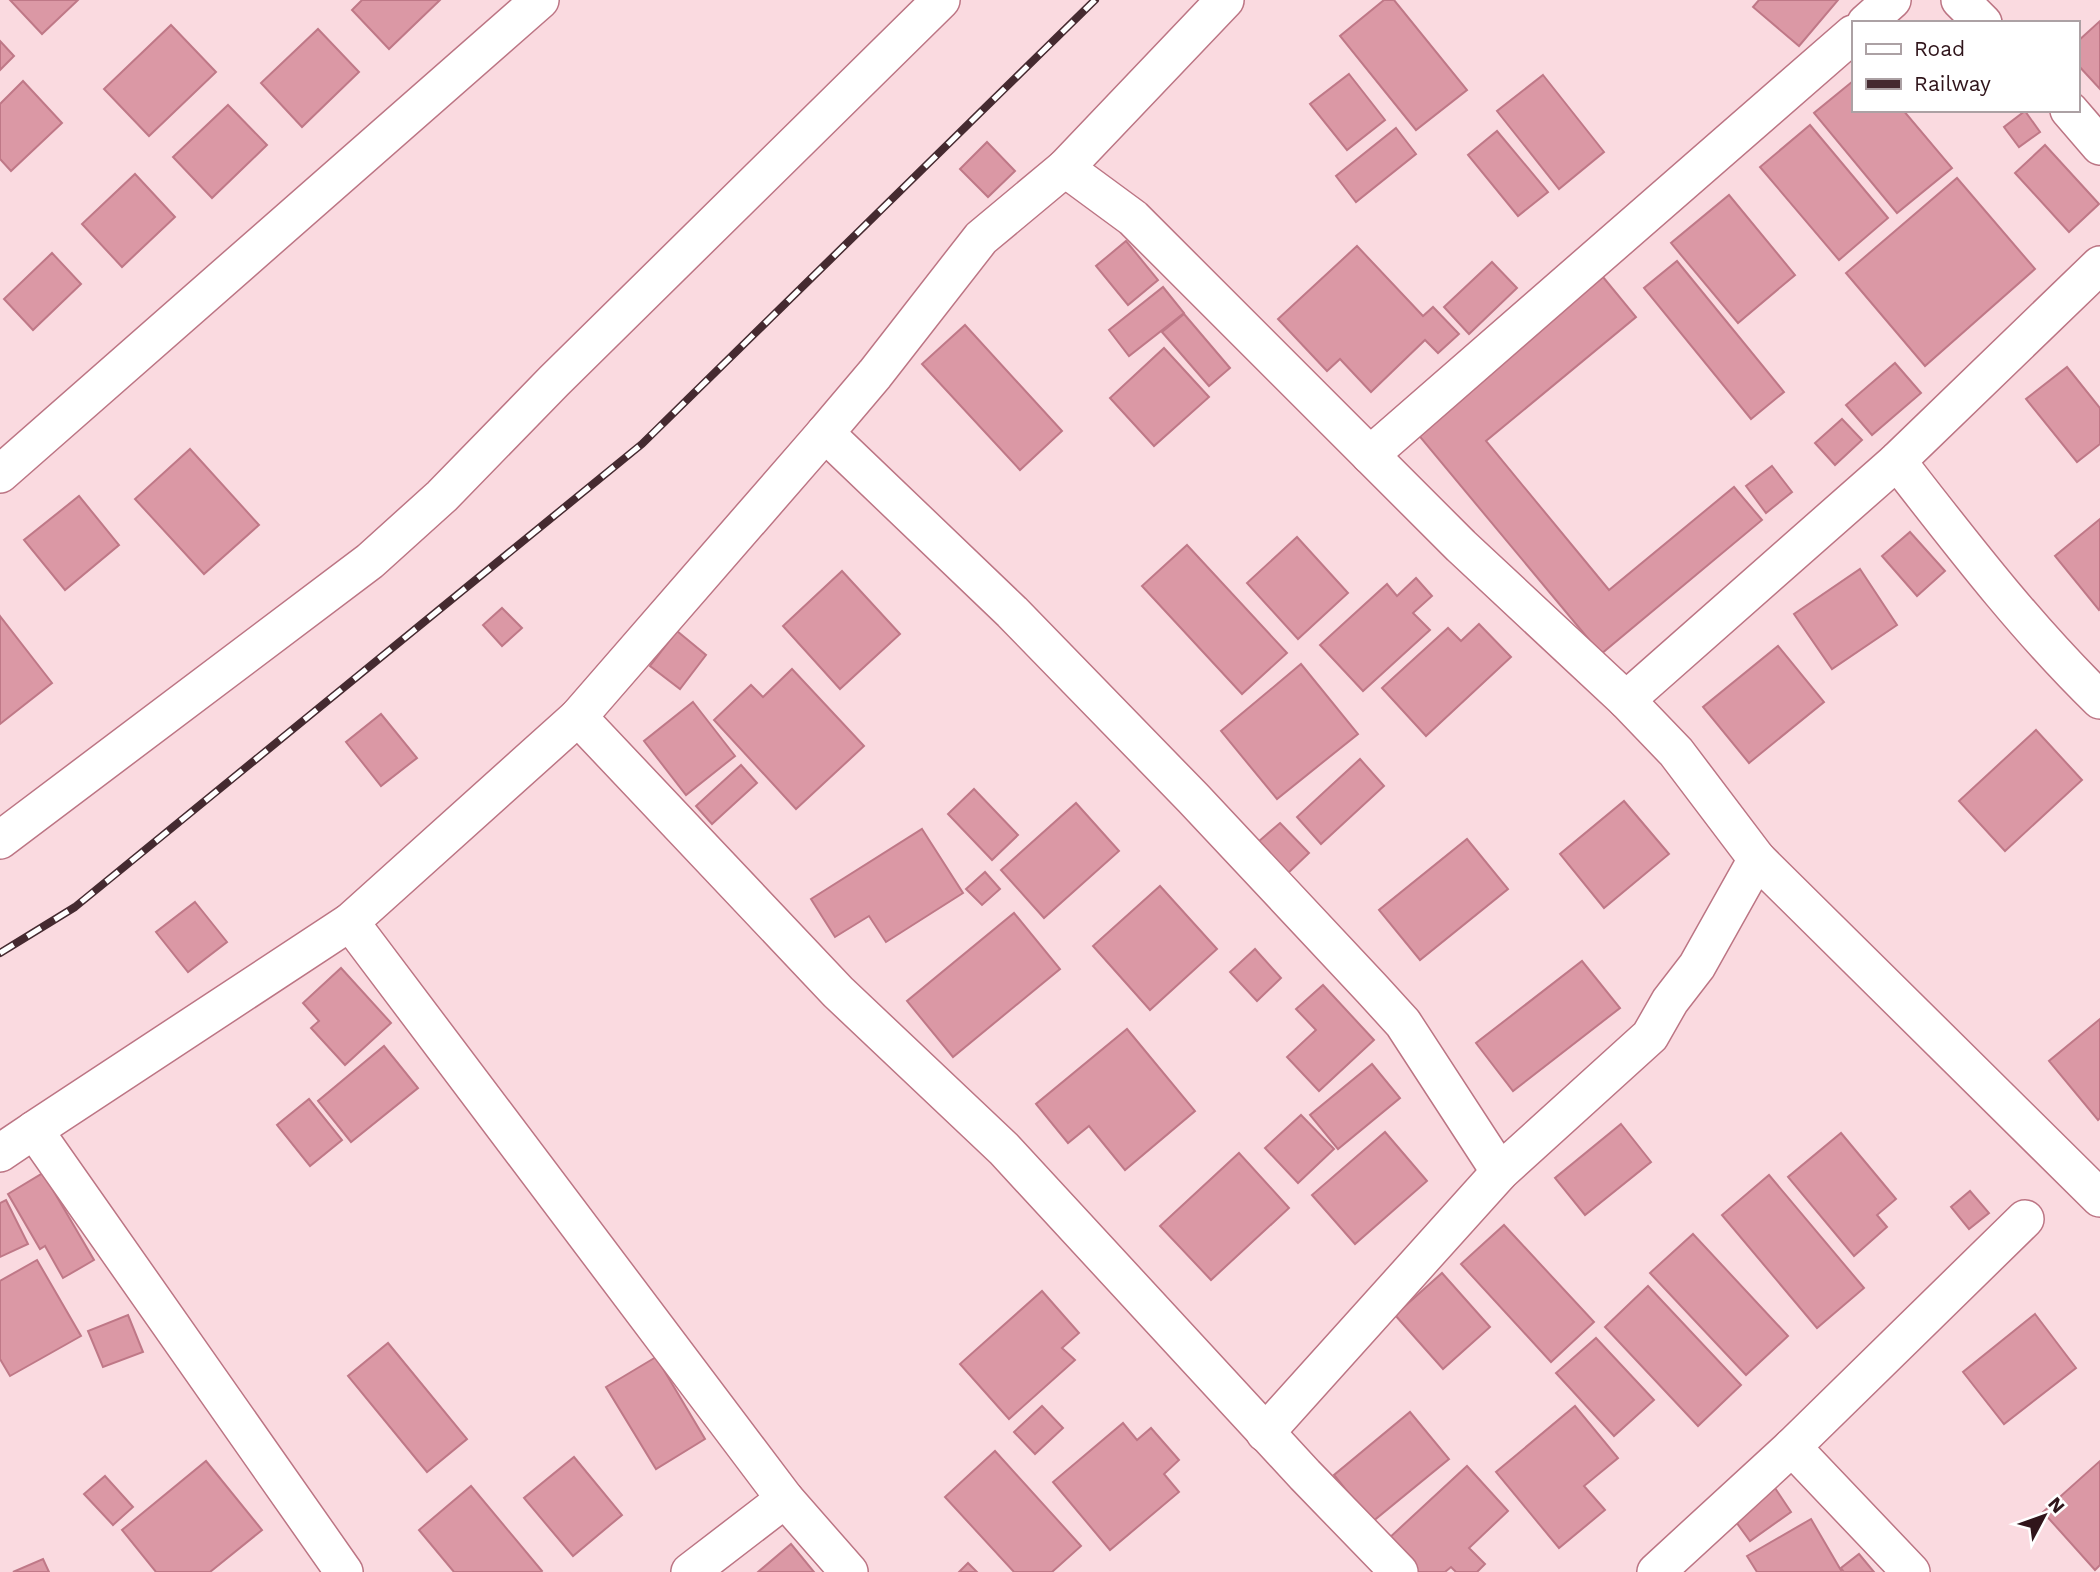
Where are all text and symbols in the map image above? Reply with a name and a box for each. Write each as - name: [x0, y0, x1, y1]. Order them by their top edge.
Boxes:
- legend: [1852, 21, 2079, 112]
- text: Road: [1914, 36, 1965, 61]
- text: Railway: [1914, 71, 1991, 96]
- north arrow: [2009, 1481, 2079, 1551]
- text: N: [2043, 1492, 2070, 1518]

